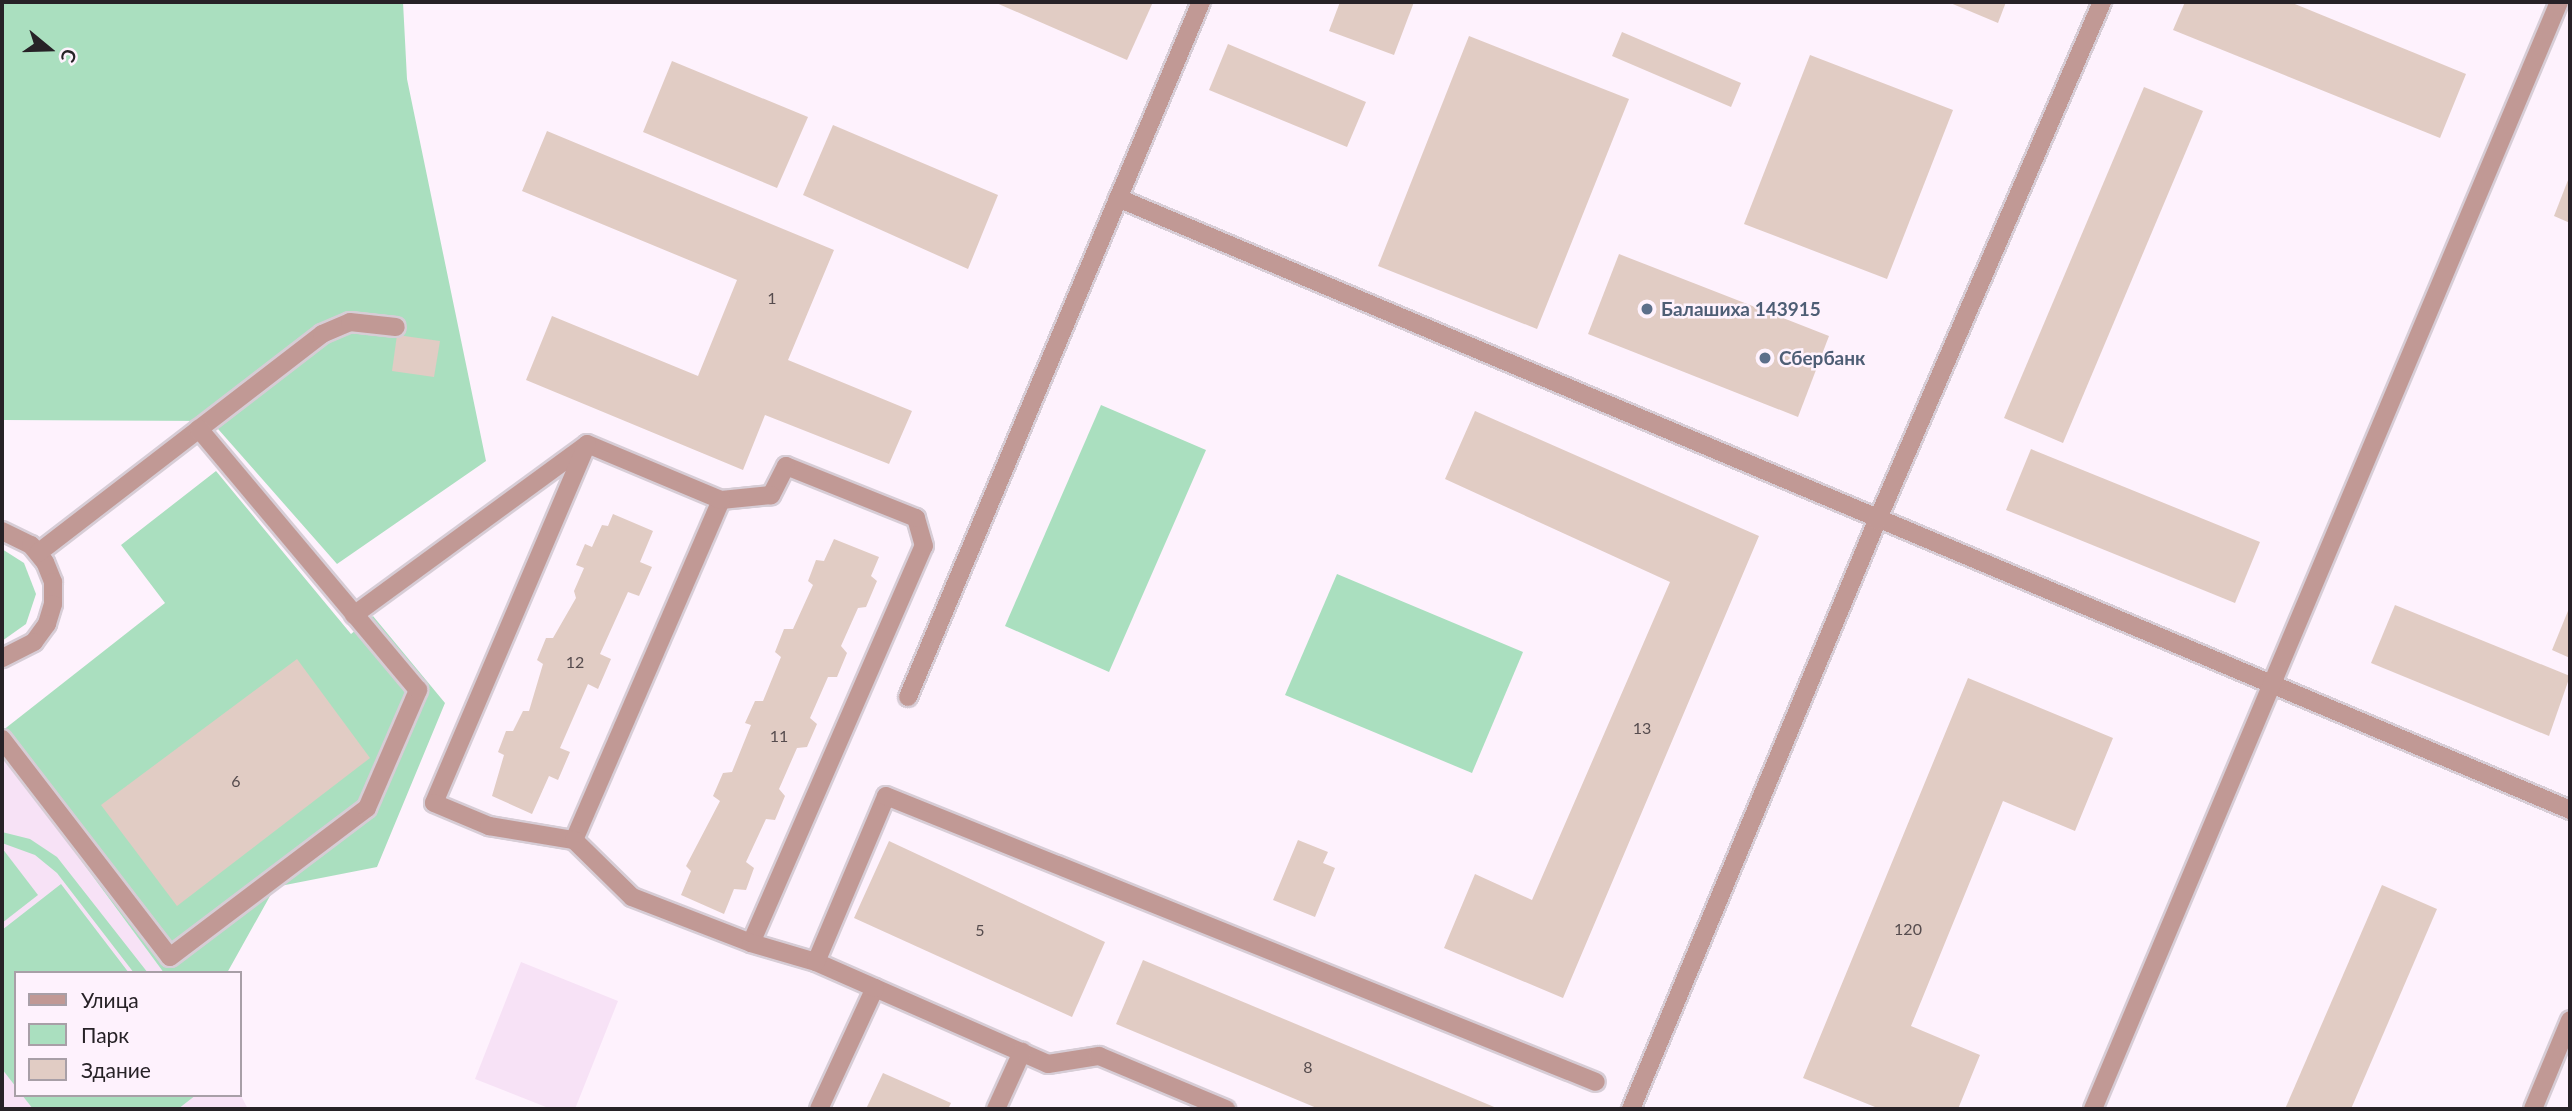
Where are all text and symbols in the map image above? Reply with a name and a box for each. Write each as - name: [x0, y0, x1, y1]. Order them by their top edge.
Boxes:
- north arrow: [14, 14, 84, 84]
- text: С: [56, 46, 82, 66]
- house number: 1: [767, 288, 777, 308]
- place label: Балашиха 143915: [1661, 298, 1821, 320]
- marker: Балашиха 143915: [1639, 301, 1655, 317]
- place label: Сбербанк: [1779, 347, 1865, 369]
- marker: Сбербанк: [1757, 350, 1773, 366]
- house number: 12: [566, 652, 584, 672]
- house number: 13: [1633, 718, 1651, 738]
- house number: 11: [770, 726, 788, 746]
- house number: 6: [231, 771, 241, 791]
- house number: 120: [1894, 919, 1922, 939]
- house number: 5: [975, 920, 985, 940]
- legend: [14, 971, 242, 1097]
- text: Улица: [81, 987, 139, 1012]
- text: Парк: [81, 1022, 129, 1047]
- text: Здание: [81, 1057, 151, 1082]
- house number: 8: [1303, 1057, 1313, 1077]

